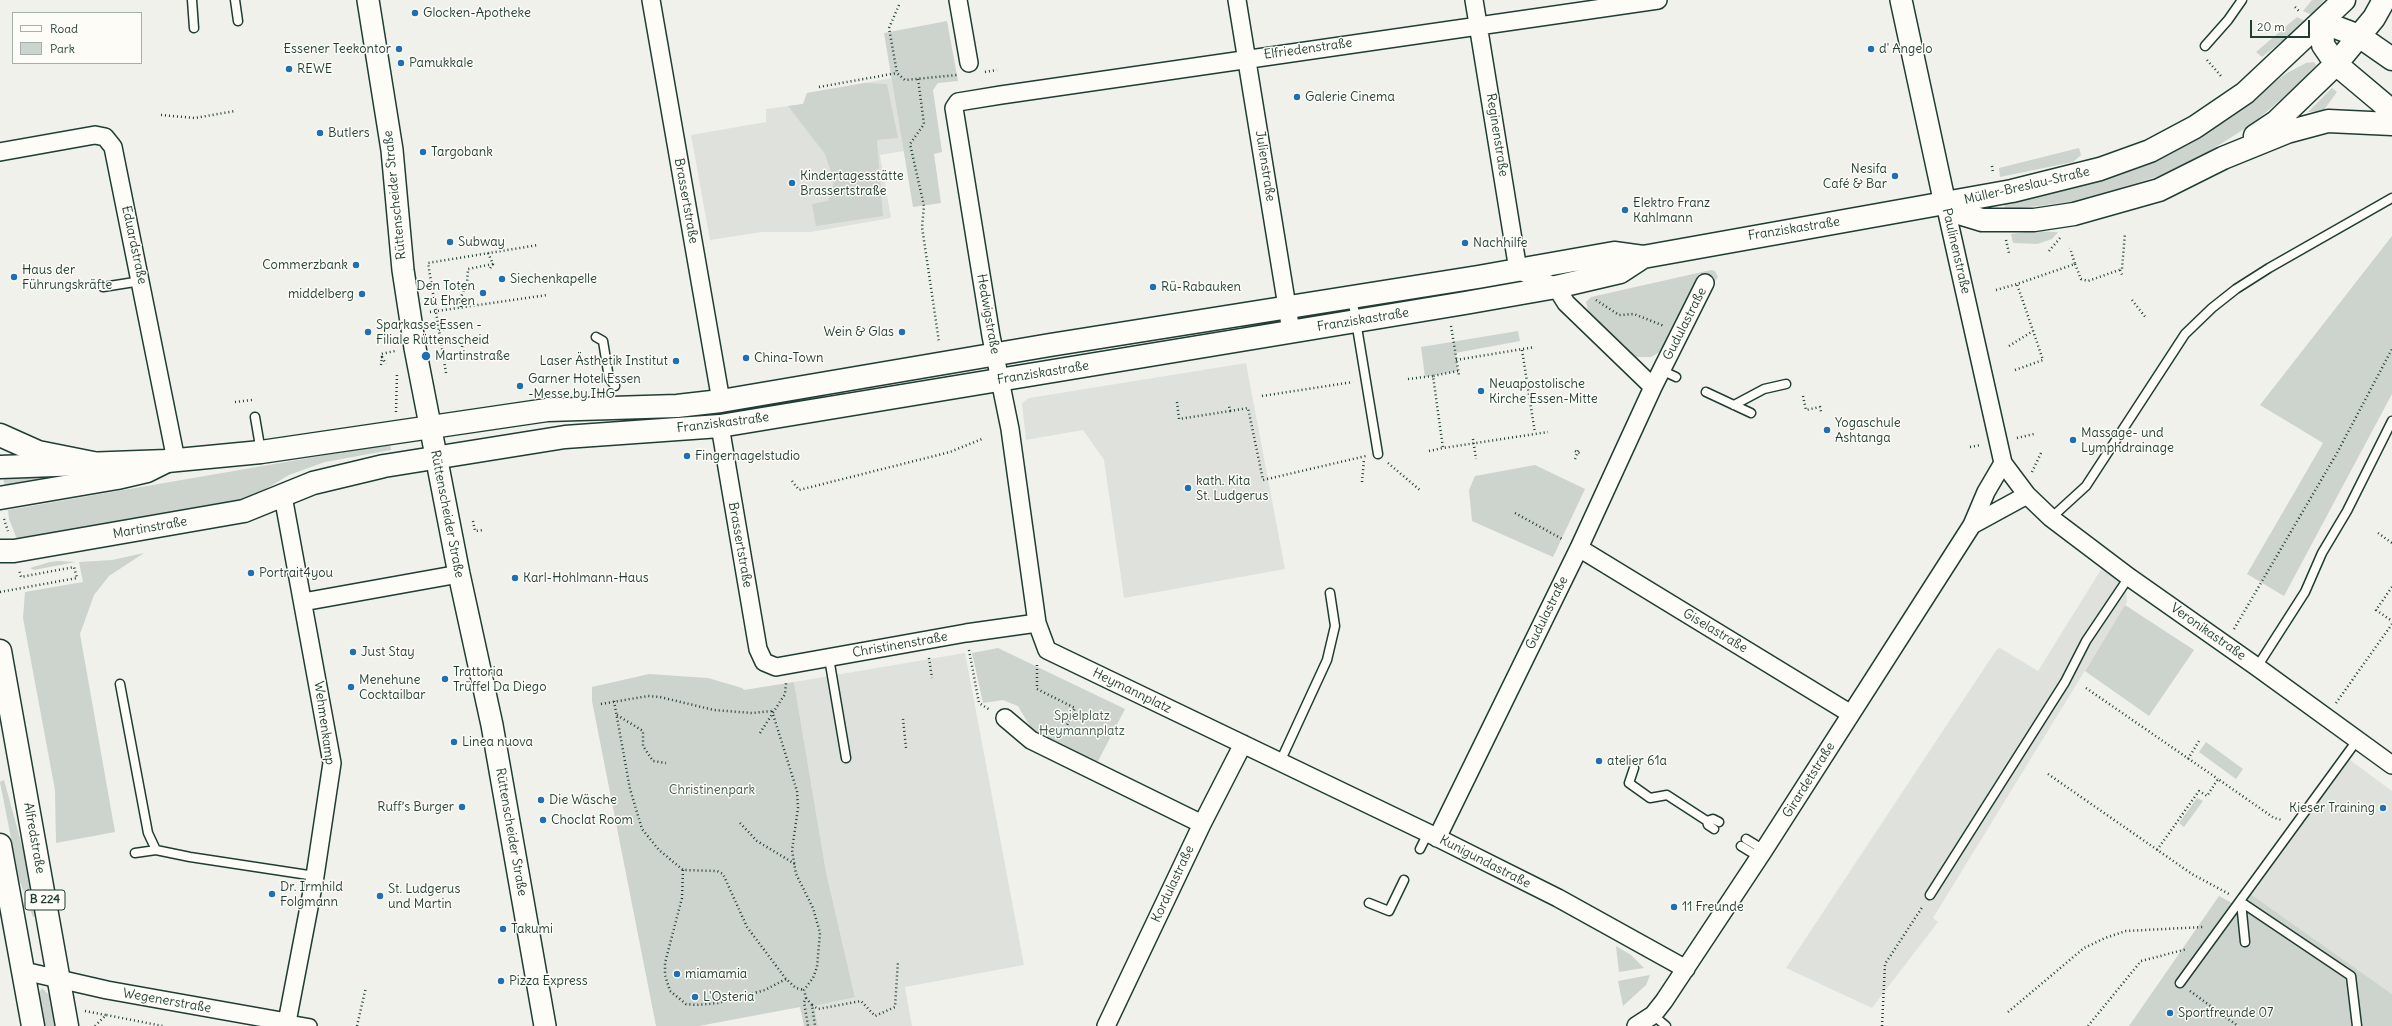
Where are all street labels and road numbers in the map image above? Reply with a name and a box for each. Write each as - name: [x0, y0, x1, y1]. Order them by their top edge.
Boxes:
- street label: Elfriedenstraße: [1263, 35, 1353, 63]
- street label: Reginenstraße: [1483, 92, 1511, 178]
- street label: Julienstraße: [1252, 129, 1278, 203]
- street label: Rüttenscheider Straße: [380, 130, 410, 260]
- street label: Brassertstraße: [671, 157, 701, 245]
- street label: Müller-Breslau-Straße: [1963, 164, 2091, 208]
- street label: Eduardstraße: [118, 204, 150, 286]
- street label: Paulinenstraße: [1939, 207, 1973, 295]
- street label: Franziskastraße: [1747, 214, 1841, 244]
- street label: Hedwigstraße: [973, 273, 1003, 355]
- street label: Gudulastraße: [1660, 285, 1710, 363]
- street label: Franziskastraße: [1316, 305, 1410, 335]
- street label: Franziskastraße: [996, 358, 1090, 388]
- street label: Franziskastraße: [676, 410, 770, 436]
- street label: Rüttenscheider Straße: [427, 449, 467, 579]
- street label: Brassertstraße: [725, 501, 755, 589]
- street label: Martinstraße: [112, 514, 188, 542]
- street label: Gudulastraße: [1523, 574, 1571, 652]
- street label: Veronikastraße: [2167, 600, 2249, 664]
- street label: Giselastraße: [1680, 606, 1750, 656]
- street label: Christinenstraße: [851, 629, 949, 661]
- street label: Heymannplatz: [1090, 665, 1174, 717]
- street label: Wehmenkamp: [310, 680, 338, 766]
- street label: Girardetstraße: [1780, 739, 1838, 821]
- street label: Rüttenscheider Straße: [492, 767, 530, 897]
- street label: Alfredstraße: [20, 801, 48, 875]
- street label: Kunigundastraße: [1437, 832, 1533, 892]
- street label: Kordulastraße: [1148, 843, 1198, 925]
- road number: B 224: [25, 890, 65, 910]
- street label: Wegenerstraße: [122, 986, 212, 1016]

